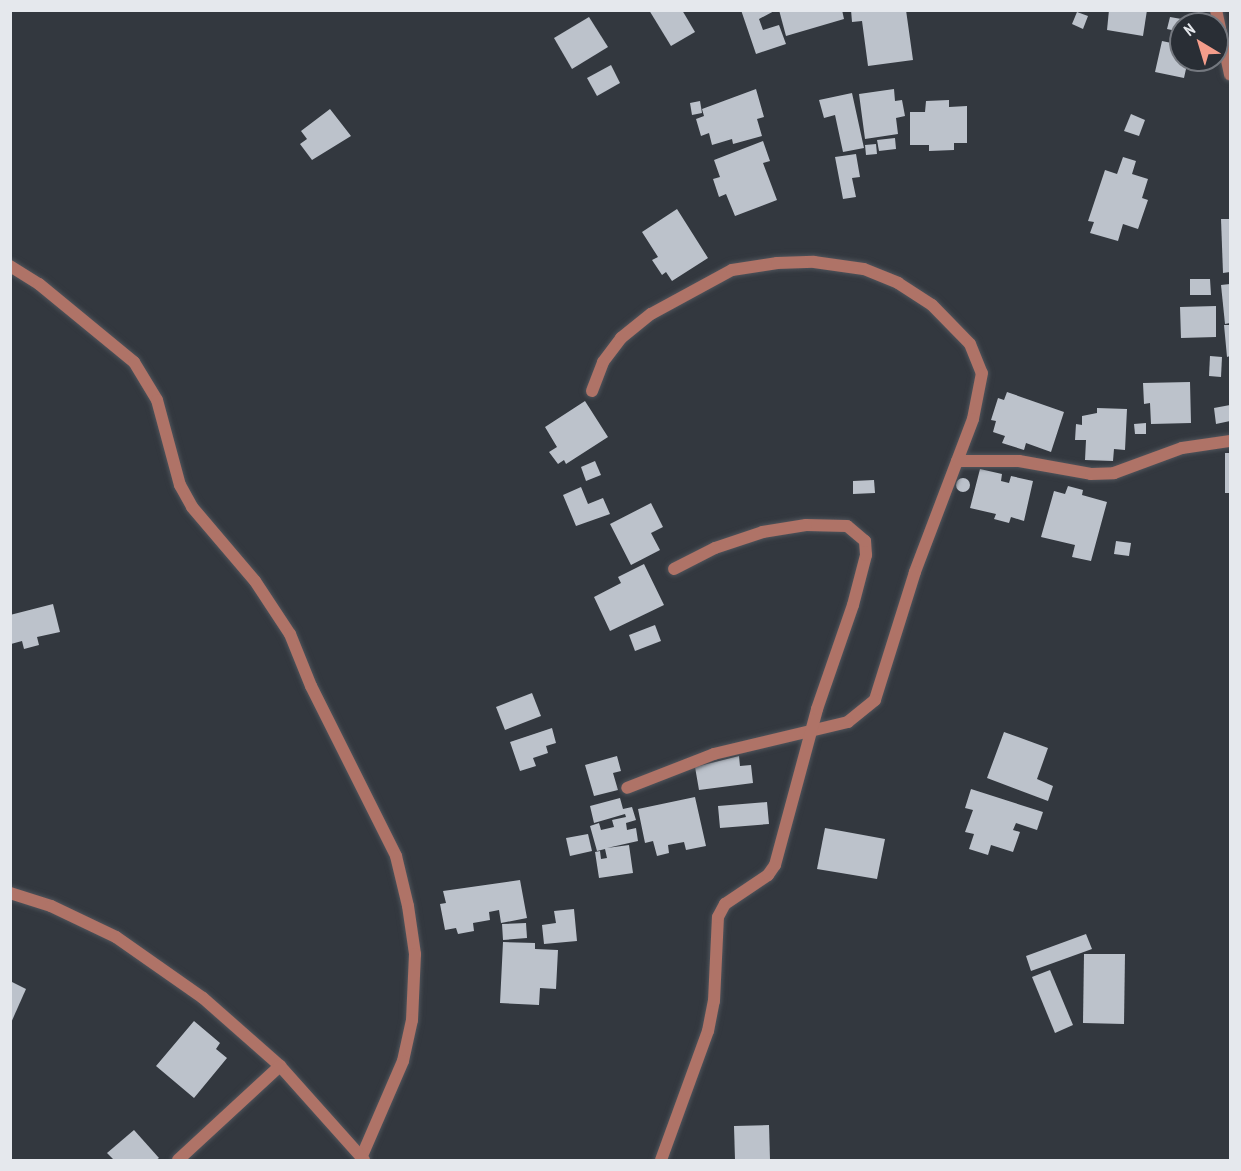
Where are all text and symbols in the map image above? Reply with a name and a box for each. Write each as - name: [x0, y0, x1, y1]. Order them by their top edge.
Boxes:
- north arrow: [1169, 12, 1229, 72]
- text: N: [1180, 19, 1199, 40]

